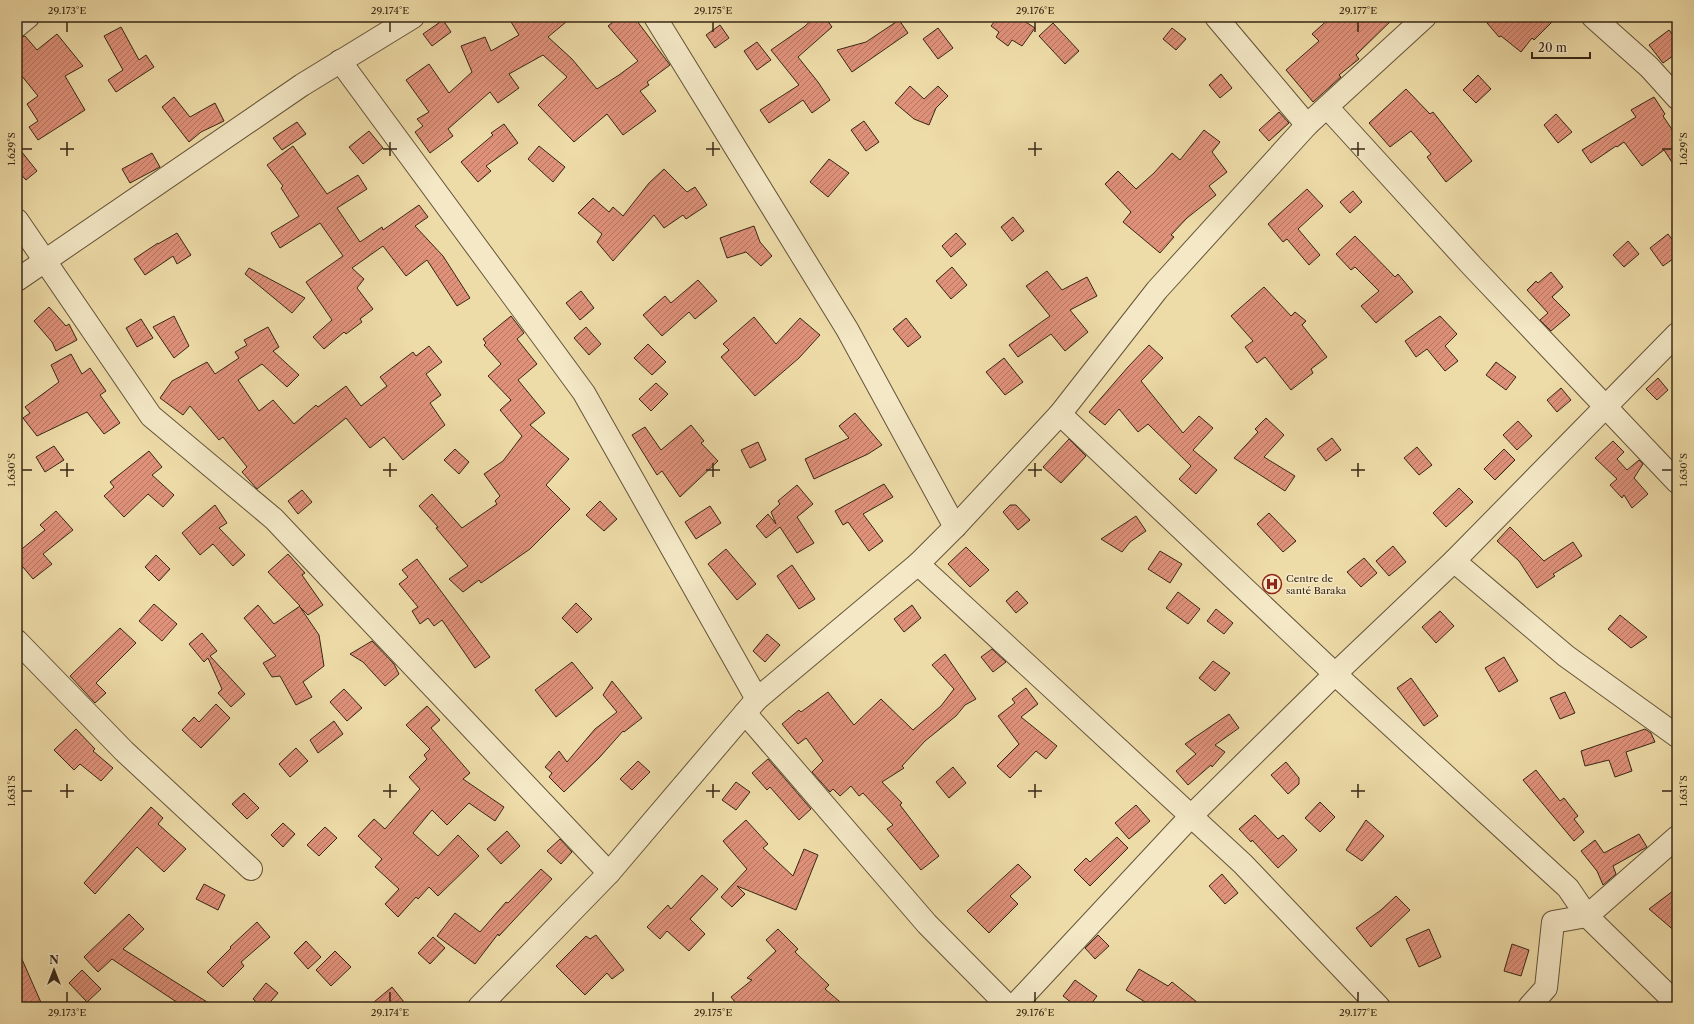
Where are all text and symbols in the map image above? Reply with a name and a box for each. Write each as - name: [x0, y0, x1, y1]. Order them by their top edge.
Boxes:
- text: 29.173°E: [48, 4, 86, 17]
- text: 29.174°E: [371, 4, 409, 17]
- text: 29.175°E: [694, 4, 732, 17]
- text: 29.176°E: [1016, 4, 1054, 17]
- text: 29.177°E: [1339, 4, 1377, 17]
- scale bar: [1532, 34, 1590, 60]
- text: 20 m: [1538, 40, 1567, 55]
- text: 1.629°S: [5, 132, 18, 166]
- text: 1.629°S: [1677, 132, 1690, 166]
- text: 1.630°S: [5, 453, 18, 487]
- text: 1.630°S: [1677, 453, 1690, 487]
- place label: Centre de santé Baraka: [1286, 572, 1347, 597]
- hospital icon: Centre de santé Baraka: [1261, 573, 1283, 595]
- text: 1.631°S: [5, 775, 18, 807]
- text: 1.631°S: [1677, 775, 1690, 807]
- north arrow: [34, 950, 74, 990]
- text: N: [49, 953, 59, 967]
- text: 29.173°E: [48, 1006, 86, 1019]
- text: 29.174°E: [371, 1006, 409, 1019]
- text: 29.175°E: [694, 1006, 732, 1019]
- text: 29.176°E: [1016, 1006, 1054, 1019]
- text: 29.177°E: [1339, 1006, 1377, 1019]

